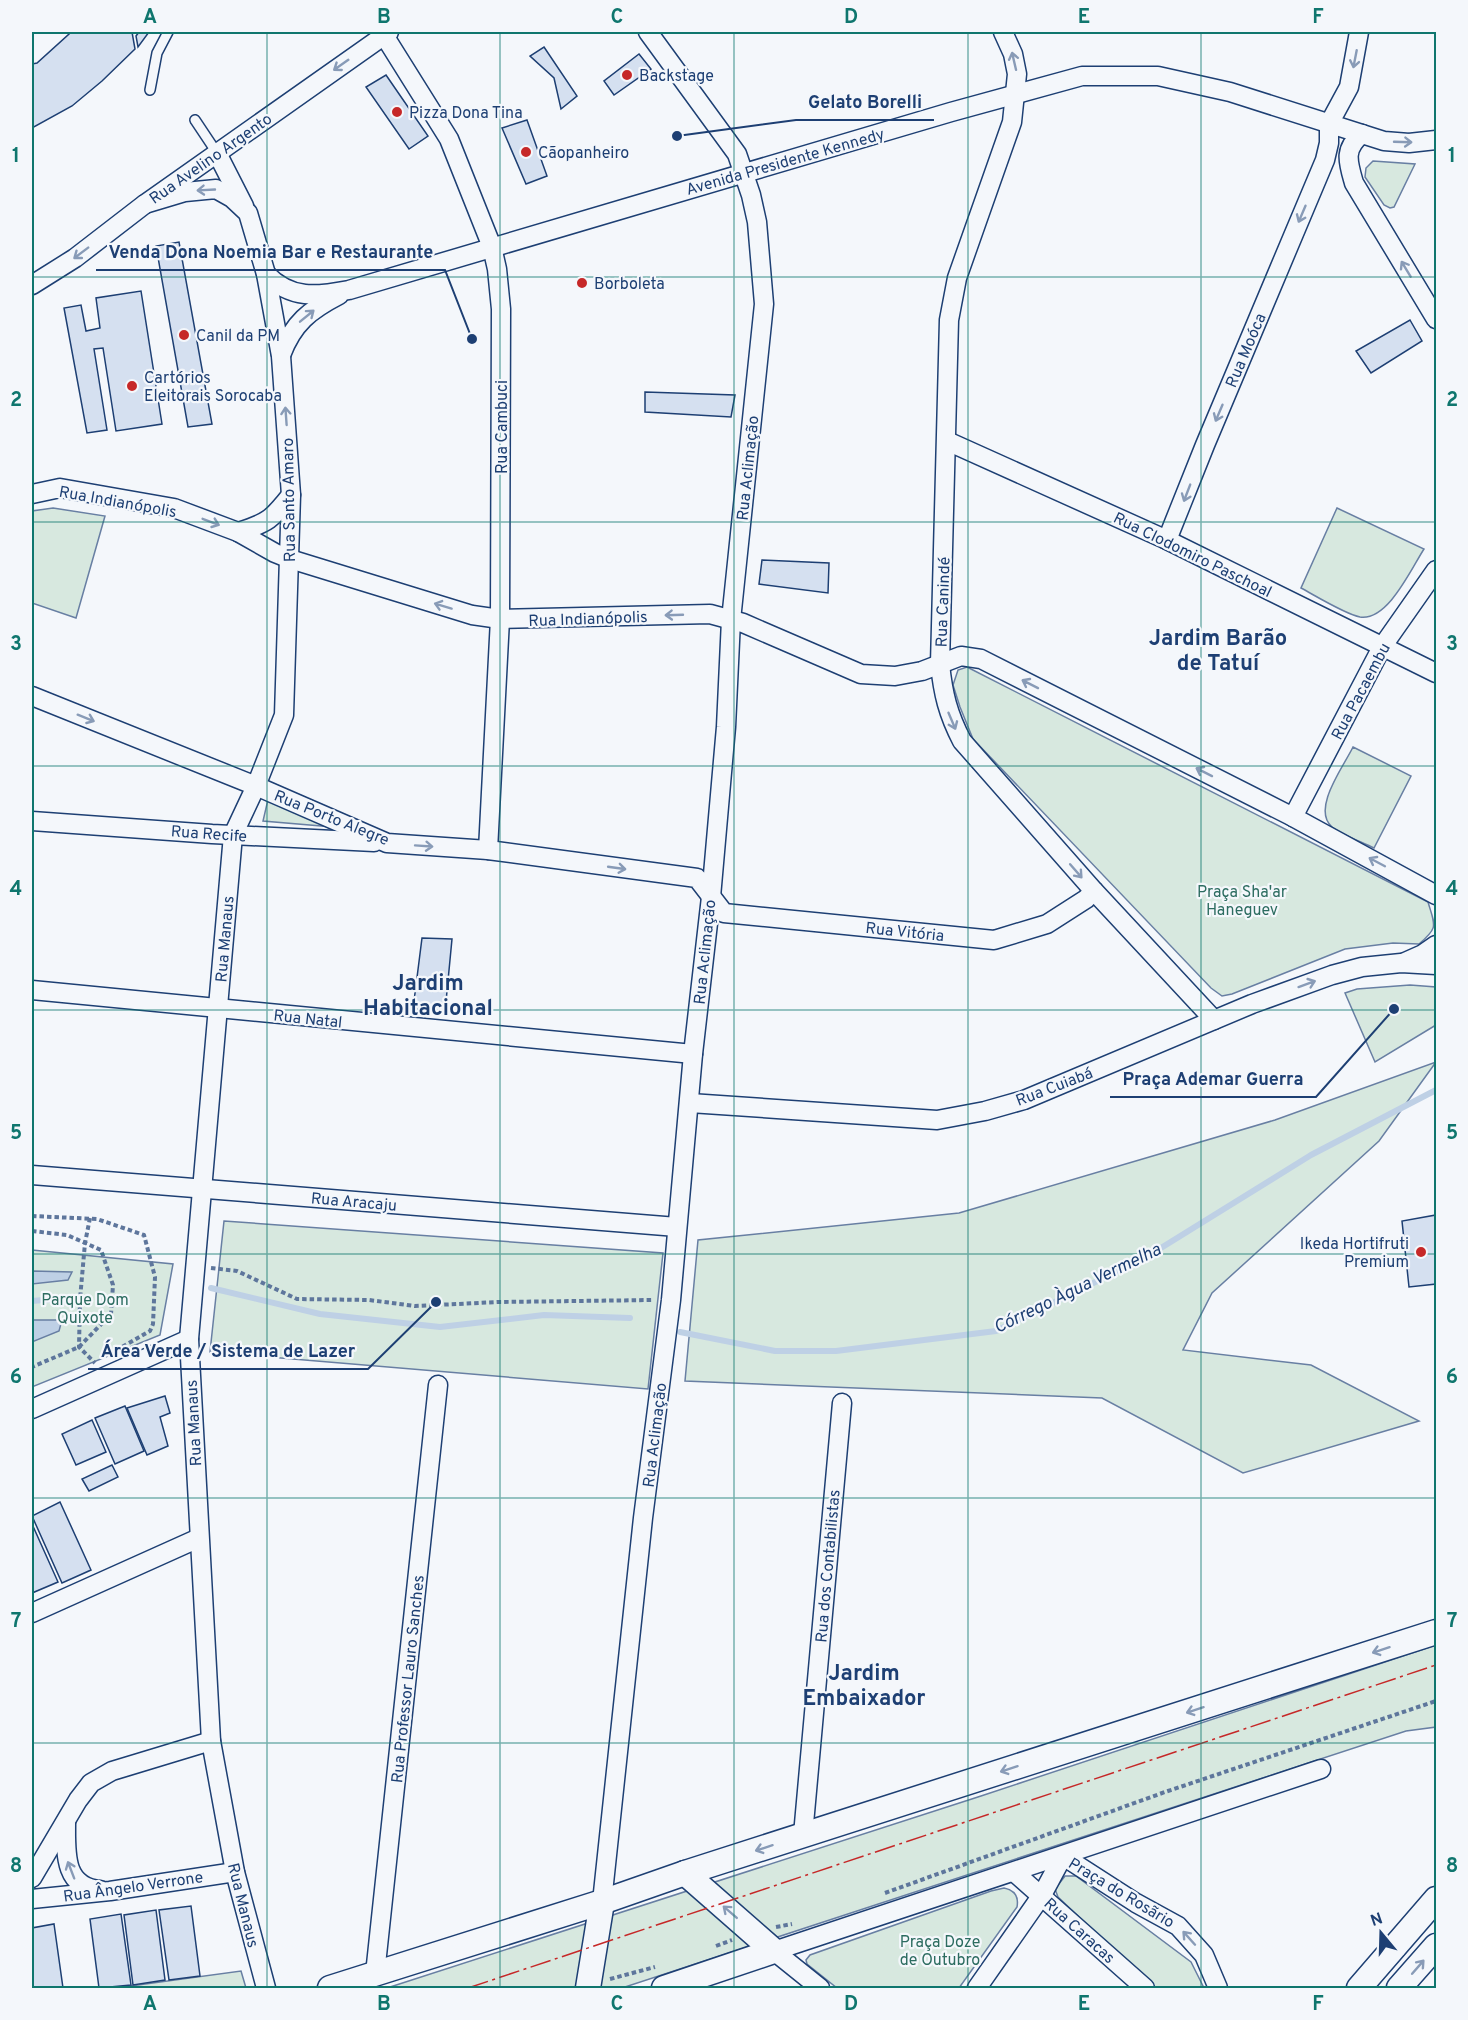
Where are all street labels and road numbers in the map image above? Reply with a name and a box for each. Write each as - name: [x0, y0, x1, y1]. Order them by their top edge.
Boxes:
- street label: Rua Avelino Argento: [146, 110, 276, 210]
- street label: Avenida Presidente Kennedy: [684, 125, 887, 201]
- street label: Rua Moóca: [1222, 311, 1271, 391]
- street label: Rua Cambuci: [493, 380, 513, 474]
- street label: Rua Aclimação: [734, 415, 764, 522]
- street label: Rua Santo Amaro: [279, 437, 301, 562]
- street label: Rua Indianópolis: [57, 483, 178, 523]
- street label: Rua Clodomiro Paschoal: [1110, 509, 1275, 603]
- street label: Rua Canindé: [932, 556, 956, 648]
- street label: Rua Indianópolis: [528, 608, 648, 632]
- street label: Rua Pacaembu: [1328, 640, 1396, 744]
- street label: Rua Porto Alegre: [271, 787, 392, 851]
- street label: Rua Recife: [170, 822, 248, 848]
- street label: Rua Manaus: [212, 895, 240, 983]
- street label: Rua Aclimação: [691, 899, 721, 1006]
- street label: Rua Vitória: [864, 919, 945, 947]
- street label: Rua Natal: [272, 1006, 343, 1034]
- street label: Rua Cuiabá: [1013, 1064, 1096, 1112]
- street label: Rua Aracaju: [310, 1189, 398, 1217]
- street label: Rua Manaus: [183, 1379, 207, 1467]
- street label: Rua Aclimação: [640, 1382, 672, 1489]
- street label: Rua dos Contabilistas: [812, 1489, 846, 1644]
- street label: Rua Professor Lauro Sanches: [388, 1574, 430, 1784]
- street label: Praça do Rosãrio: [1064, 1854, 1178, 1933]
- street label: Rua Manaus: [222, 1861, 262, 1950]
- street label: Rua Ângelo Verrone: [62, 1866, 205, 1908]
- street label: Rua Caracas: [1039, 1894, 1118, 1969]

